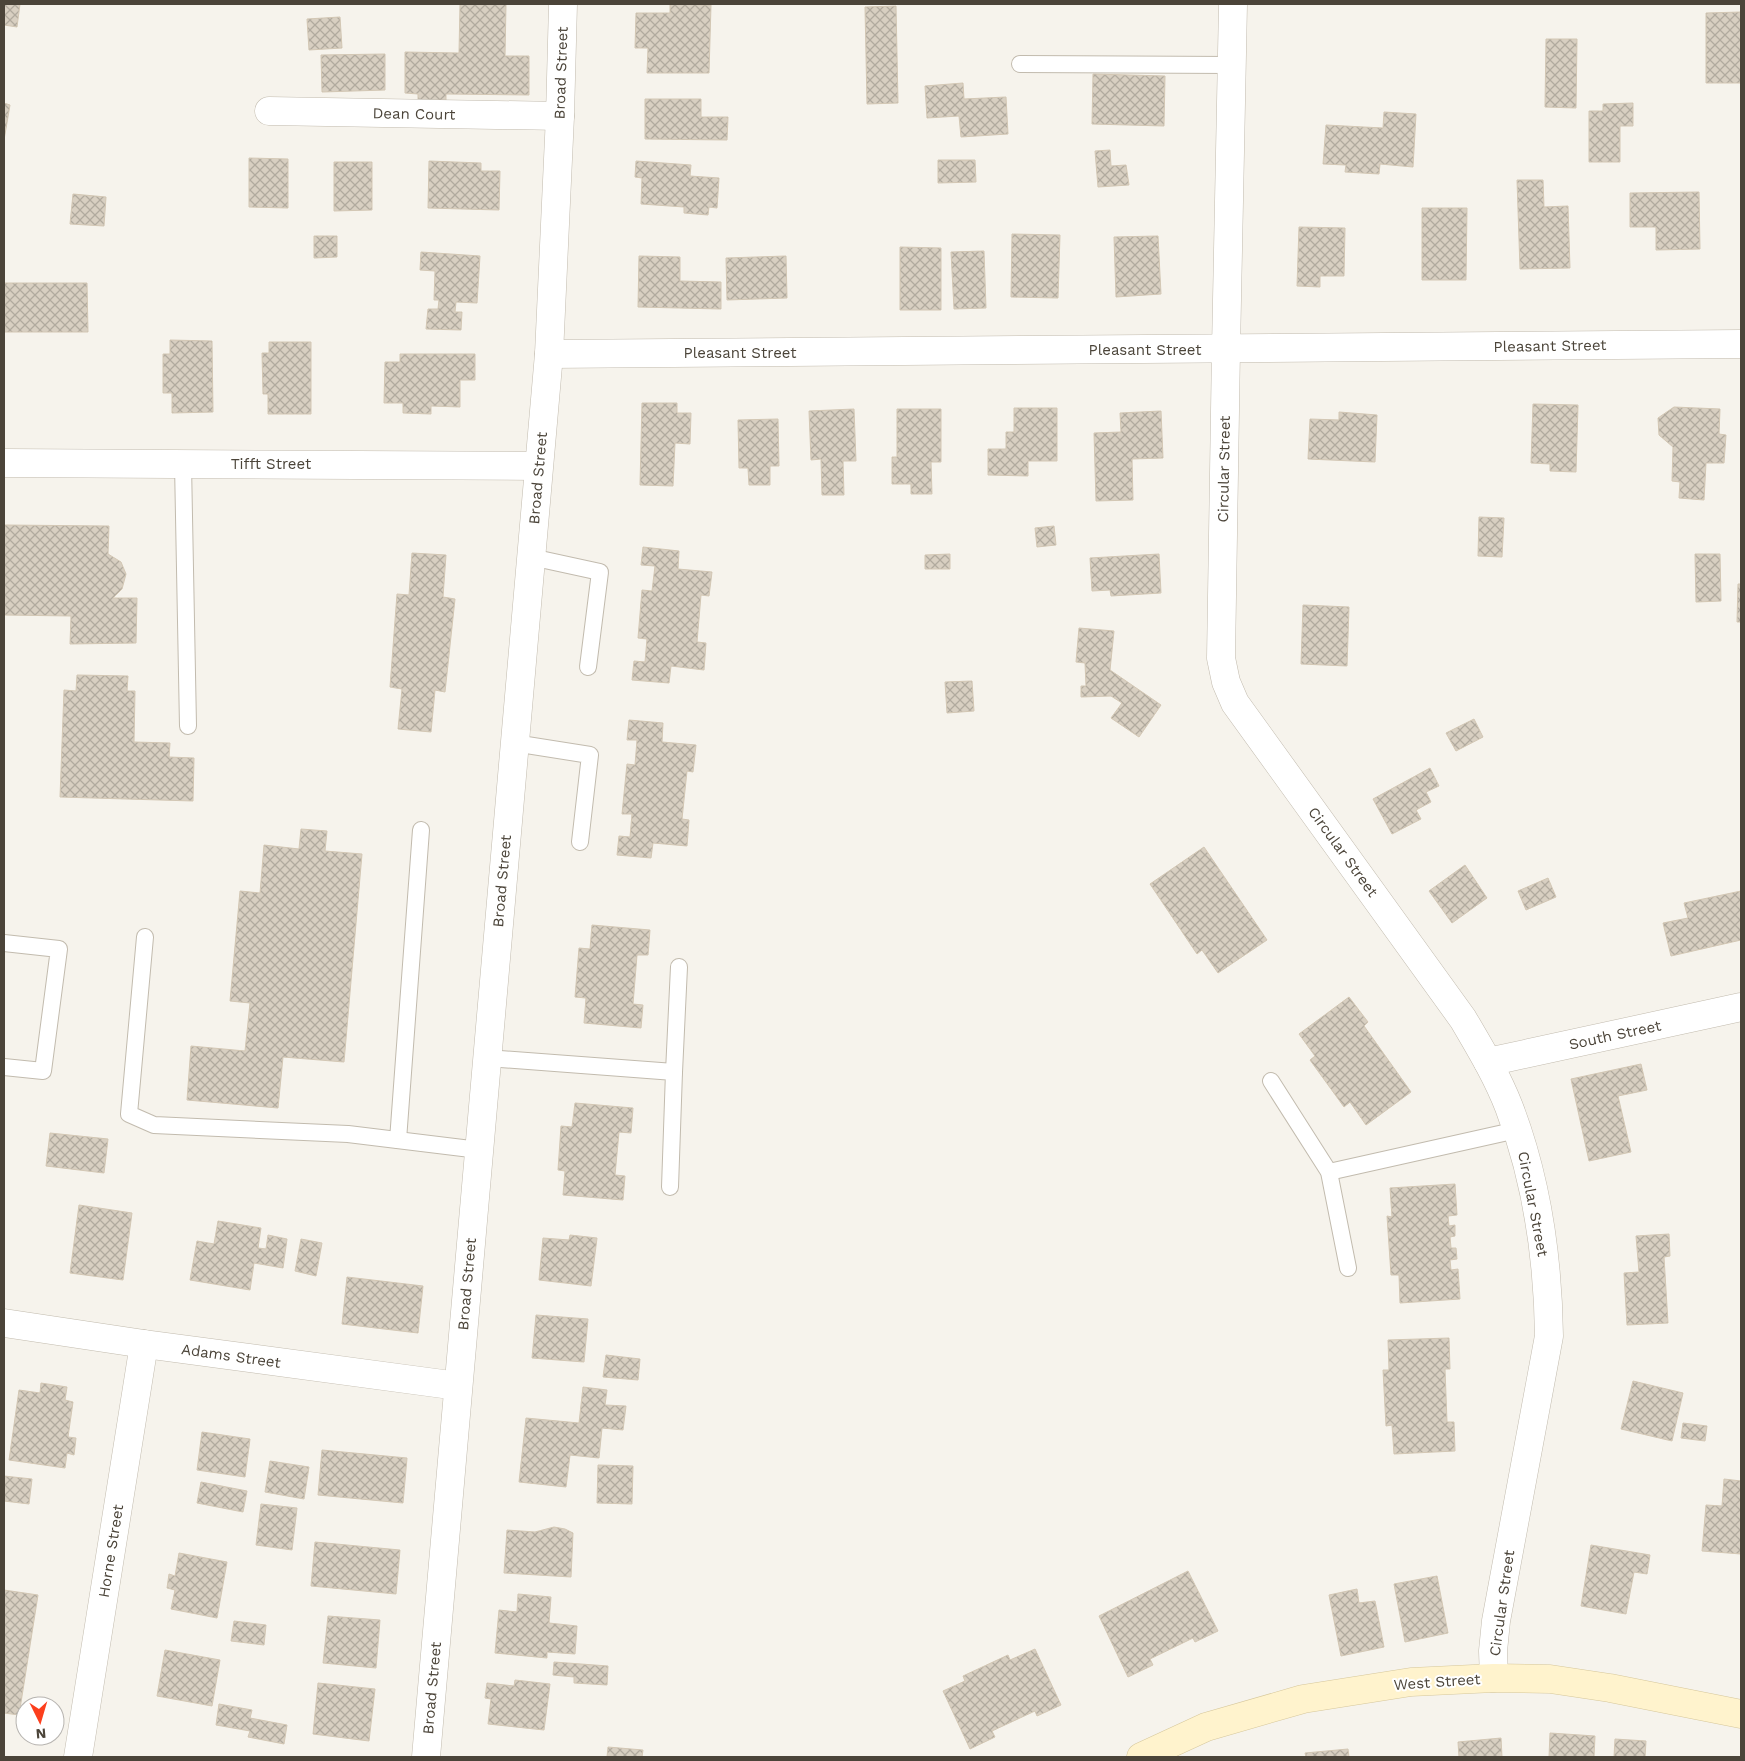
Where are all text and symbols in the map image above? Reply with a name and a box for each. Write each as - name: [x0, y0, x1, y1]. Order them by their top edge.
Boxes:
- street label: Broad Street: [550, 26, 572, 120]
- street label: Dean Court: [372, 104, 456, 124]
- street label: Pleasant Street: [1493, 336, 1607, 356]
- street label: Pleasant Street: [1088, 341, 1202, 359]
- street label: Pleasant Street: [683, 344, 797, 362]
- street label: Circular Street: [1214, 415, 1234, 523]
- street label: Broad Street: [525, 430, 551, 525]
- street label: Tifft Street: [231, 455, 312, 473]
- street label: Circular Street: [1304, 803, 1382, 901]
- street label: Broad Street: [489, 833, 515, 928]
- street label: South Street: [1567, 1016, 1663, 1054]
- street label: Circular Street: [1514, 1150, 1552, 1259]
- street label: Broad Street: [454, 1236, 480, 1331]
- street label: Adams Street: [180, 1340, 283, 1372]
- street label: Horne Street: [95, 1502, 127, 1599]
- street label: Circular Street: [1486, 1548, 1518, 1657]
- street label: Broad Street: [419, 1640, 445, 1735]
- street label: West Street: [1393, 1670, 1482, 1694]
- north arrow: [15, 1696, 65, 1746]
- text: N: [35, 1726, 47, 1742]

